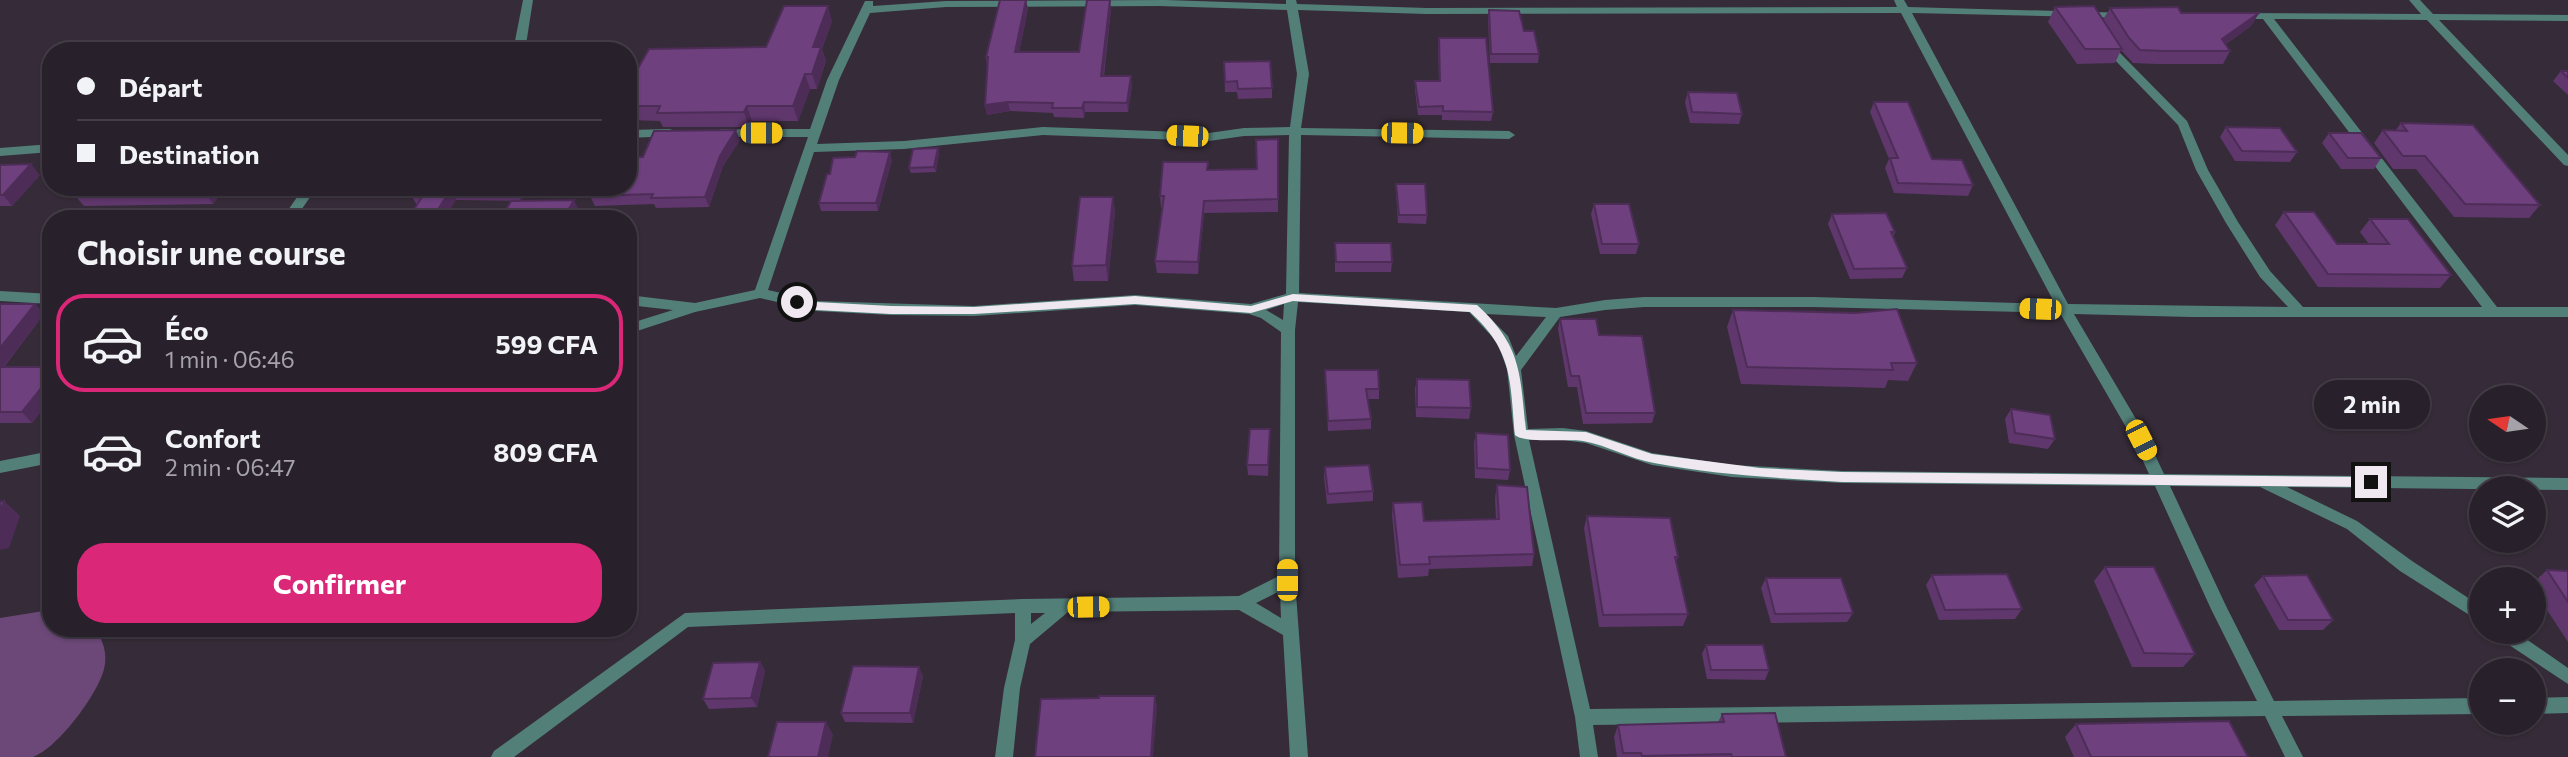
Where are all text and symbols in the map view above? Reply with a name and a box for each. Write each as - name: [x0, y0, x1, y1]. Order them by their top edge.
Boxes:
- text: Départ: [119, 71, 203, 102]
- car: [1381, 122, 1424, 144]
- car: [741, 123, 783, 144]
- car: [1166, 125, 1209, 147]
- text: Destination: [119, 138, 260, 169]
- text: Choisir une course: [77, 232, 346, 272]
- route start: [781, 286, 813, 318]
- car: [2019, 298, 2062, 320]
- icon: car: [81, 312, 144, 375]
- text: Éco: [165, 314, 209, 345]
- text: 599 CFA: [495, 328, 598, 359]
- text: 1 min · 06:46: [165, 345, 295, 373]
- callout: 2 min: [2313, 380, 2429, 430]
- north arrow: [2469, 385, 2546, 462]
- map controls: [2469, 385, 2546, 735]
- text: 2 min: [2343, 390, 2401, 418]
- car: [2123, 417, 2160, 463]
- icon: car: [81, 420, 144, 483]
- text: Confort: [165, 422, 261, 453]
- text: 809 CFA: [493, 436, 598, 467]
- text: 2 min · 06:47: [165, 453, 295, 481]
- route end: [2355, 466, 2387, 498]
- button: layers: [2469, 476, 2546, 553]
- button: Confirmer: [77, 543, 602, 623]
- car: [1277, 559, 1298, 601]
- button: +: [2469, 567, 2546, 644]
- car: [1067, 596, 1110, 618]
- button: −: [2469, 658, 2546, 735]

